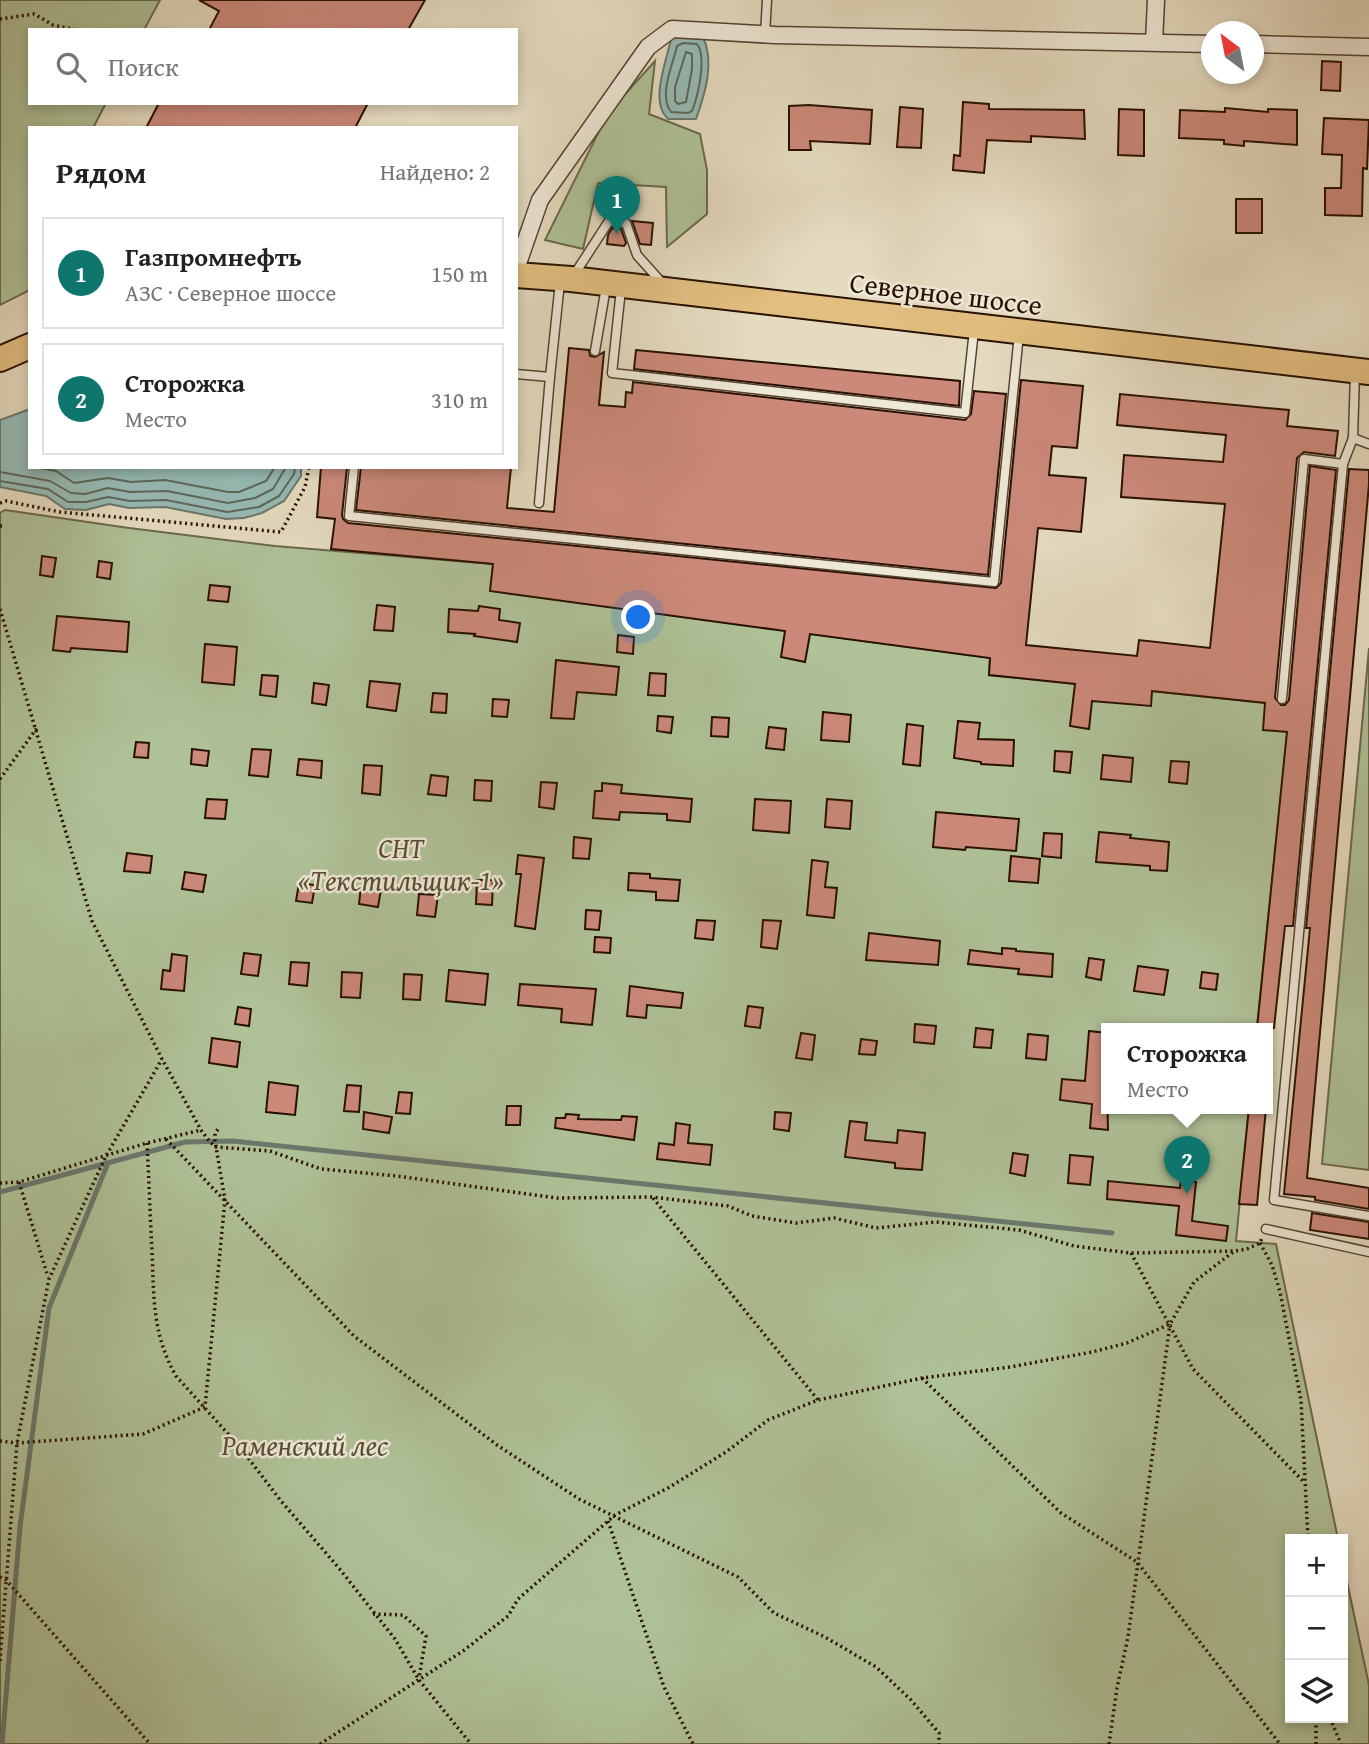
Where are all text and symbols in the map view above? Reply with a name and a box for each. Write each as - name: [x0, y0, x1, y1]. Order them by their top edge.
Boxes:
- north arrow: [1201, 21, 1264, 84]
- search box: [28, 28, 518, 105]
- text: Поиск: [108, 47, 179, 86]
- icon: search: [52, 48, 90, 86]
- text: Рядом: [56, 150, 147, 194]
- text: Найдено: 2: [380, 155, 490, 188]
- pin: 1: [594, 176, 640, 234]
- text: Газпромнефть: [125, 237, 302, 276]
- text: 1: [75, 257, 87, 290]
- text: 150 m: [431, 257, 488, 290]
- street label: Северное шоссе: [847, 261, 1045, 325]
- text: АЗС · Северное шоссе: [125, 276, 336, 309]
- text: Сторожка: [125, 363, 245, 402]
- text: 2: [75, 383, 87, 416]
- text: 310 m: [431, 383, 488, 416]
- text: Место: [125, 402, 187, 435]
- your location: [621, 600, 655, 634]
- park label: СНТ «Текстильщик-1»: [298, 827, 504, 900]
- popup: [1101, 1023, 1273, 1114]
- text: Сторожка: [1127, 1033, 1247, 1072]
- text: Место: [1127, 1072, 1189, 1105]
- pin: 2: [1164, 1136, 1210, 1194]
- park label: Раменский лес: [221, 1424, 389, 1465]
- map controls: [1285, 1534, 1348, 1723]
- button: +: [1285, 1534, 1348, 1597]
- button: −: [1285, 1597, 1348, 1660]
- button: layers: [1285, 1660, 1348, 1723]

